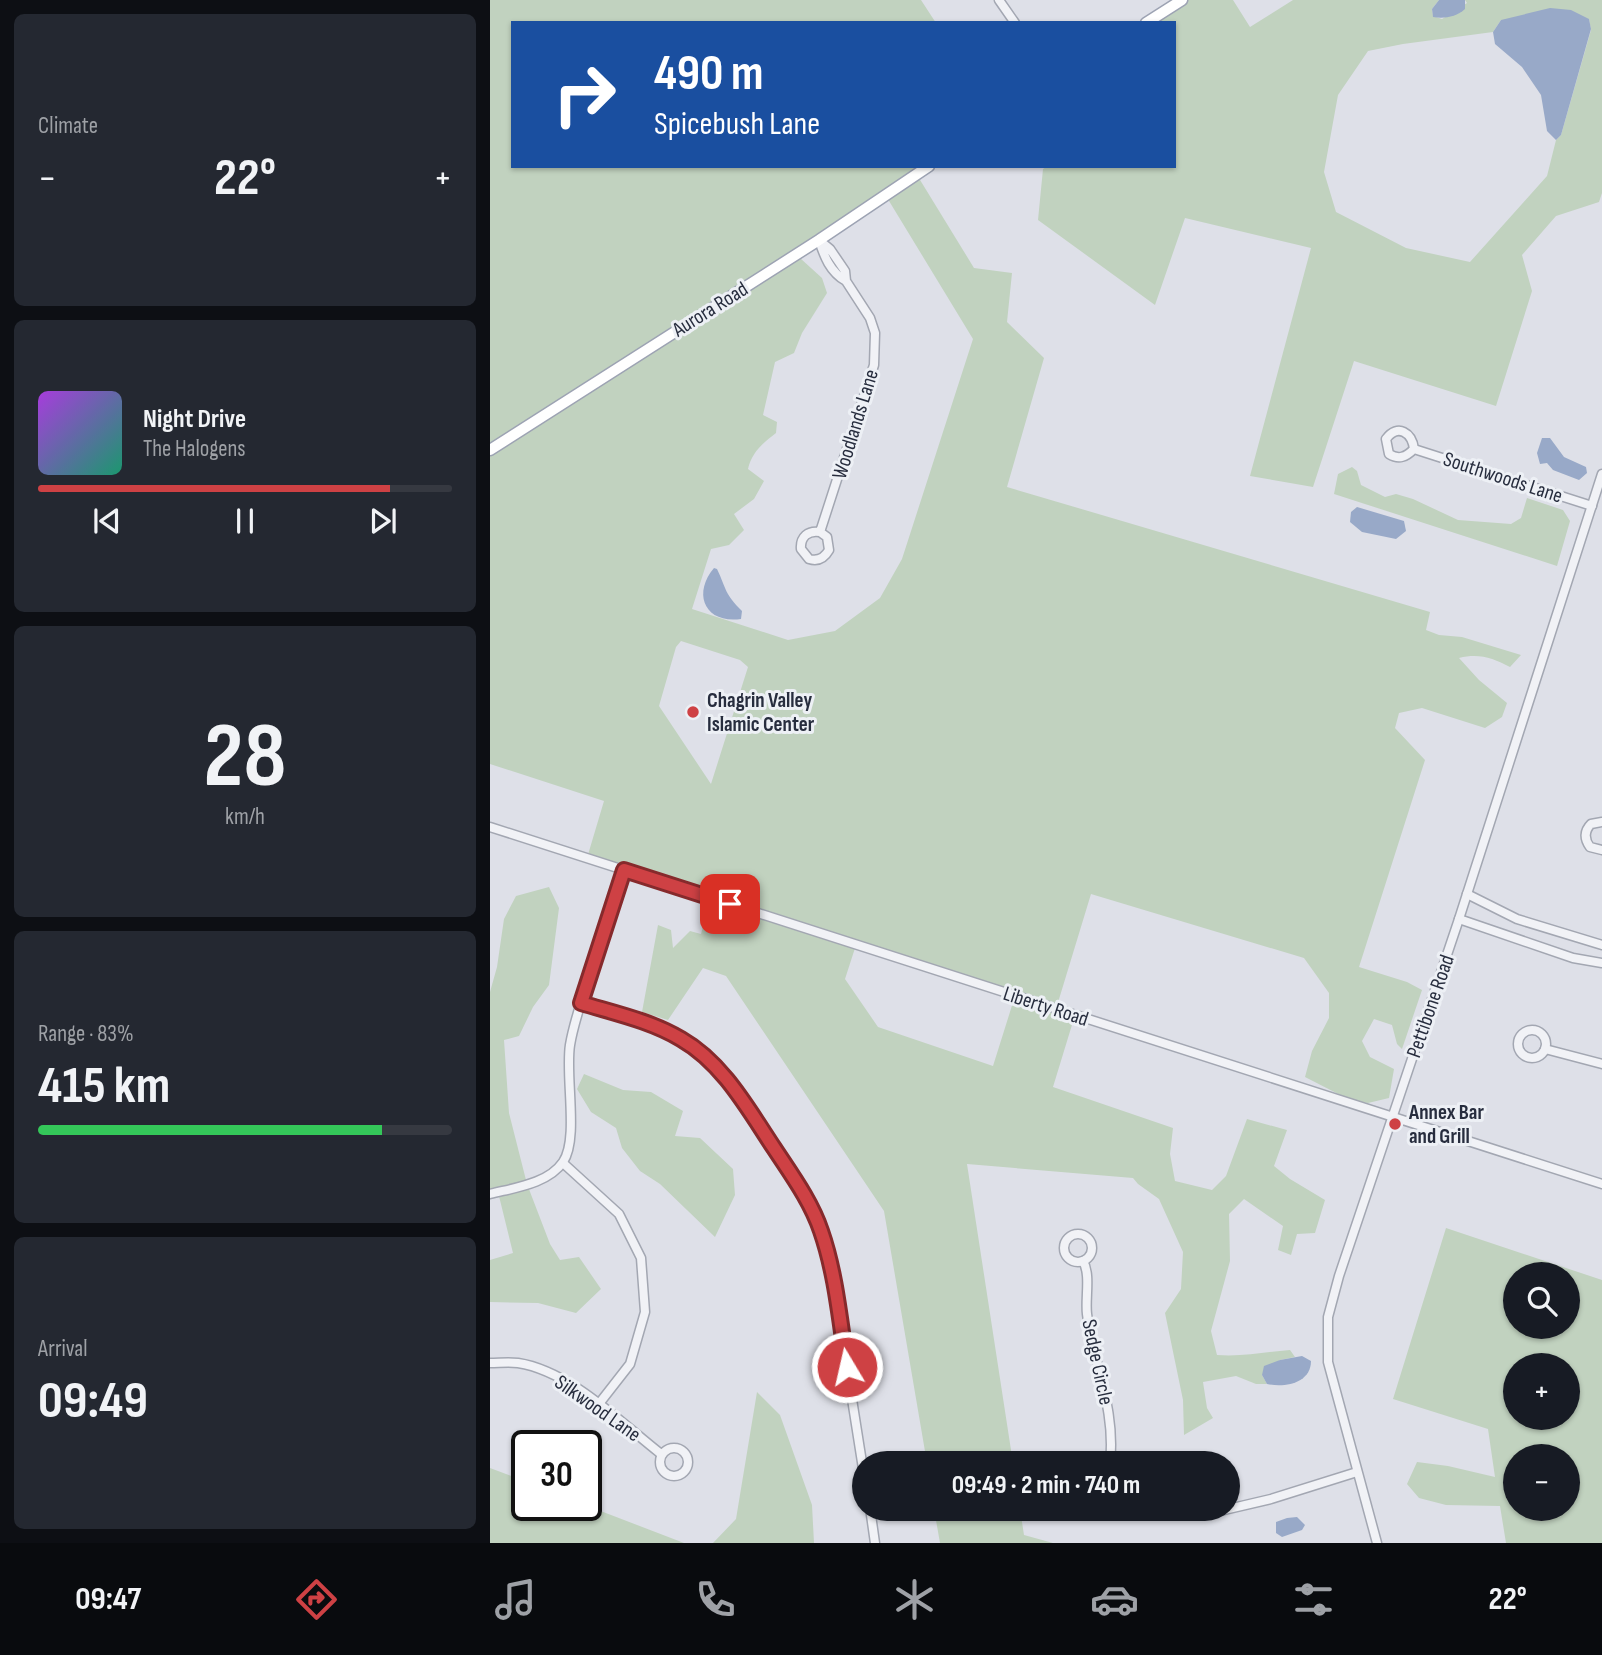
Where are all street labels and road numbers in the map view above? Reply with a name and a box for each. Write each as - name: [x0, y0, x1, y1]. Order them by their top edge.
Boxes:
- street label: Aurora Road: [667, 276, 753, 343]
- street label: Woodlands Lane: [827, 366, 884, 482]
- street label: Southwoods Lane: [1440, 446, 1566, 509]
- street label: Pettibone Road: [1401, 951, 1460, 1061]
- street label: Liberty Road: [1000, 981, 1092, 1032]
- street label: Sedge Circle: [1076, 1317, 1119, 1407]
- street label: Silkwood Lane: [550, 1370, 646, 1447]

